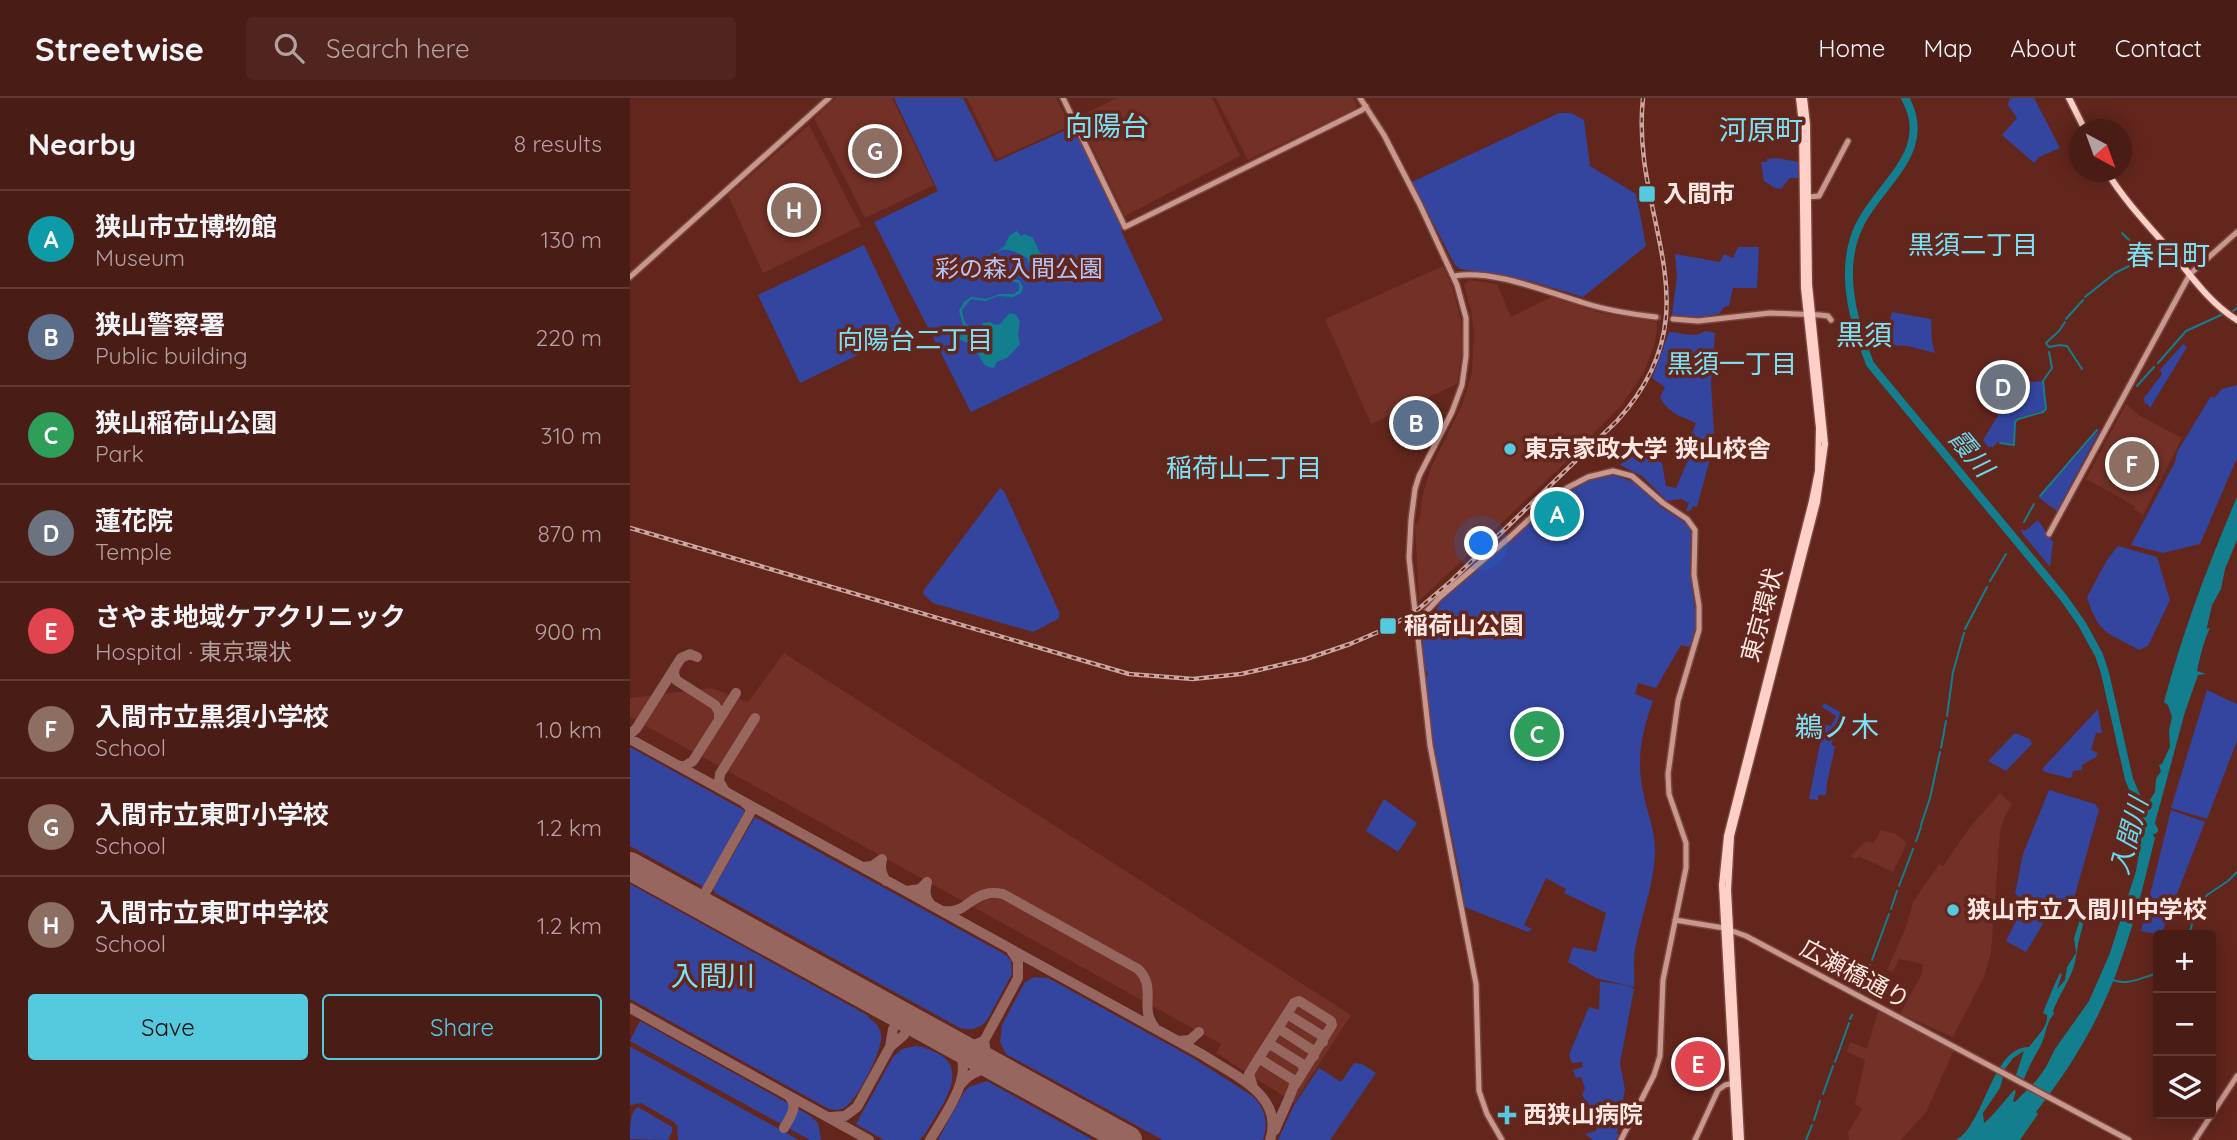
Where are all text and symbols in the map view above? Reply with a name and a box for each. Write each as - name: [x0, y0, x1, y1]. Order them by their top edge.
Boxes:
- search box: [246, 17, 736, 80]
- text: Streetwise: [35, 28, 204, 69]
- icon: search: [270, 29, 308, 67]
- text: Search here: [326, 32, 470, 65]
- text: Home: [1818, 33, 1885, 63]
- text: Map: [1923, 33, 1972, 63]
- text: About: [2010, 33, 2077, 63]
- text: Contact: [2115, 33, 2202, 63]
- district label: 向陽台: [1065, 108, 1149, 143]
- district label: 河原町: [1719, 112, 1803, 147]
- north arrow: [2069, 119, 2132, 182]
- text: Nearby: [28, 125, 136, 163]
- pin: G: [852, 125, 898, 177]
- text: 8 results: [514, 129, 602, 158]
- place label: 入間市: [1663, 178, 1735, 208]
- pin: H: [771, 184, 817, 236]
- marker: 入間市: [1637, 184, 1657, 204]
- text: 狭山市立博物館: [95, 210, 277, 243]
- text: A: [44, 225, 58, 254]
- text: 130 m: [540, 225, 602, 254]
- district label: 黒須二丁目: [1908, 228, 2038, 261]
- district label: 春日町: [2126, 237, 2210, 272]
- text: Museum: [95, 243, 185, 272]
- park label: 彩の森入間公園: [935, 253, 1103, 283]
- text: 狭山警察署: [95, 308, 225, 341]
- district label: 黒須: [1836, 317, 1892, 352]
- text: B: [43, 323, 59, 352]
- text: 220 m: [536, 323, 602, 352]
- district label: 向陽台二丁目: [837, 323, 993, 356]
- text: Public building: [95, 341, 248, 370]
- district label: 黒須一丁目: [1667, 347, 1797, 380]
- pin: D: [1980, 361, 2026, 413]
- pin: B: [1393, 397, 1439, 449]
- text: 狭山稲荷山公園: [95, 406, 277, 439]
- text: C: [44, 421, 58, 450]
- text: 310 m: [540, 421, 602, 450]
- water label: 霞川: [1942, 422, 2003, 485]
- place label: 東京家政大学 狭山校舎: [1524, 433, 1771, 463]
- pin: F: [2109, 438, 2155, 490]
- text: Park: [95, 439, 144, 468]
- marker: 東京家政大学 狭山校舎: [1502, 441, 1518, 457]
- district label: 稲荷山二丁目: [1166, 451, 1322, 484]
- pin: A: [1534, 488, 1580, 540]
- text: 蓮花院: [95, 504, 173, 537]
- text: D: [43, 519, 59, 548]
- text: 870 m: [538, 519, 602, 548]
- your location: [1464, 526, 1498, 560]
- text: Temple: [95, 537, 172, 566]
- street label: 東京環状: [1734, 564, 1788, 665]
- text: さやま地域ケアクリニック: [95, 600, 406, 633]
- place label: 稲荷山公園: [1404, 610, 1524, 640]
- marker: 稲荷山公園: [1378, 616, 1398, 636]
- text: E: [44, 617, 58, 646]
- text: 900 m: [535, 617, 602, 646]
- text: Hospital · 東京環状: [95, 637, 291, 666]
- text: 入間市立黒須小学校: [95, 700, 329, 733]
- pin: C: [1514, 708, 1560, 760]
- district label: 鵜ノ木: [1795, 709, 1879, 744]
- text: F: [45, 715, 57, 744]
- text: 1.0 km: [536, 715, 602, 744]
- text: School: [95, 733, 166, 762]
- water label: 入間川: [2102, 791, 2155, 878]
- text: 入間市立東町小学校: [95, 798, 329, 831]
- text: G: [43, 813, 59, 842]
- text: 1.2 km: [537, 813, 602, 842]
- text: School: [95, 831, 166, 860]
- place label: 狭山市立入間川中学校: [1967, 894, 2207, 924]
- text: 入間市立東町中学校: [95, 896, 329, 929]
- marker: 狭山市立入間川中学校: [1945, 902, 1961, 918]
- text: H: [43, 911, 59, 940]
- text: 1.2 km: [537, 911, 602, 940]
- text: School: [95, 929, 166, 958]
- map controls: [2153, 930, 2216, 1119]
- button: +: [2153, 930, 2216, 993]
- street label: 広瀬橋通り: [1795, 932, 1915, 1015]
- district label: 入間川: [671, 958, 755, 993]
- button: −: [2153, 993, 2216, 1056]
- button: Save: [28, 994, 308, 1060]
- button: Share: [322, 994, 602, 1060]
- pin: E: [1675, 1038, 1721, 1090]
- button: layers: [2153, 1056, 2216, 1119]
- place label: 西狭山病院: [1523, 1099, 1643, 1129]
- marker: 西狭山病院: [1497, 1105, 1517, 1125]

